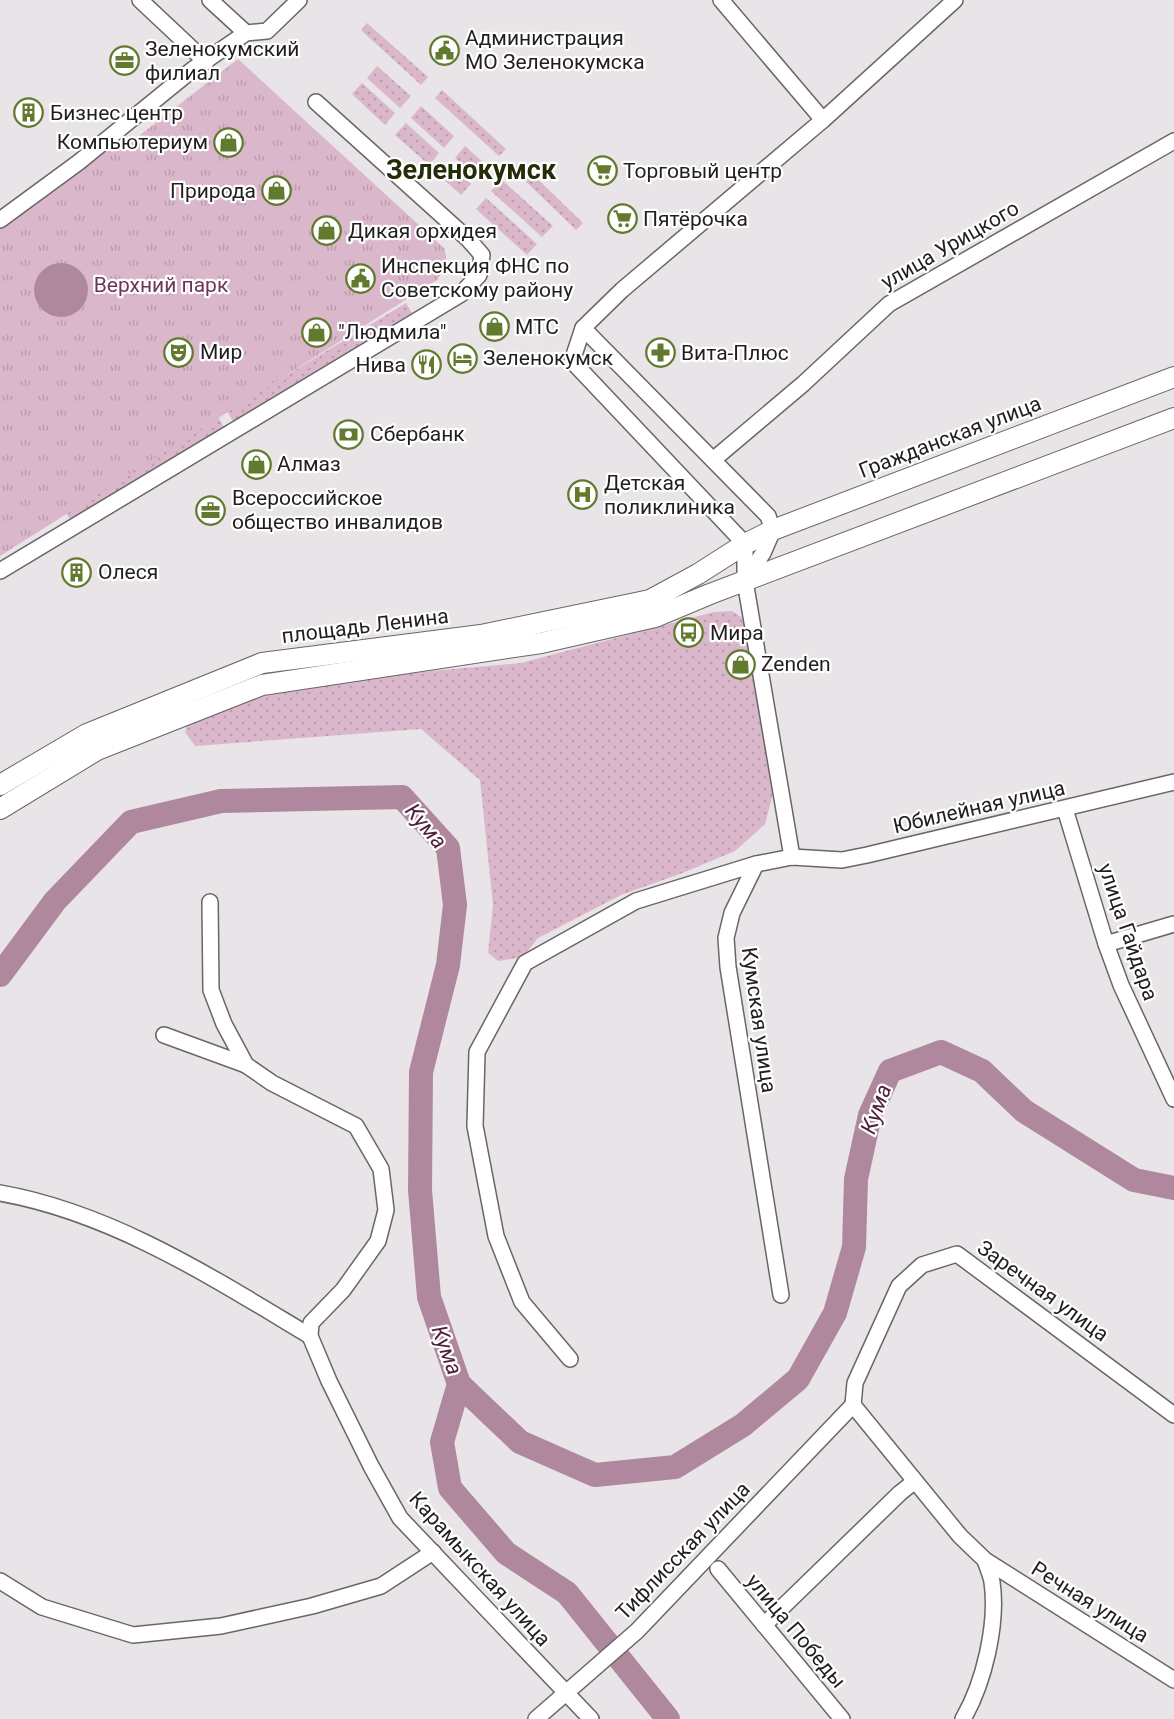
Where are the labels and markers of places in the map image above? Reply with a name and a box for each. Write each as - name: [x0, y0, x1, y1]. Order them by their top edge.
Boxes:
- place label: Администрация МО Зеленокумска: [465, 26, 645, 74]
- public building icon: Администрация МО Зеленокумска: [428, 34, 460, 66]
- place label: Зеленокумский филиал: [145, 37, 299, 85]
- office icon: Зеленокумский филиал: [108, 45, 140, 77]
- building icon: Бизнес центр: [13, 97, 45, 129]
- place label: Бизнес центр: [50, 101, 183, 125]
- shop icon: Компьютериум: [213, 126, 245, 158]
- place label: Компьютериум: [57, 130, 208, 154]
- supermarket icon: Торговый центр: [586, 155, 618, 187]
- place label: Торговый центр: [623, 159, 782, 183]
- shop icon: Природа: [261, 175, 293, 207]
- place label: Природа: [170, 179, 256, 203]
- supermarket icon: Пятёрочка: [606, 203, 638, 235]
- place label: Пятёрочка: [643, 207, 748, 231]
- shop icon: Дикая орхидея: [311, 215, 343, 247]
- place label: Дикая орхидея: [348, 219, 497, 243]
- place label: Инспекция ФНС по Советскому району: [381, 254, 573, 302]
- public building icon: Инспекция ФНС по Советскому району: [344, 262, 376, 294]
- shop icon: МТС: [478, 311, 510, 343]
- place label: МТС: [515, 315, 559, 339]
- shop icon: "Людмила": [301, 316, 333, 348]
- place label: "Людмила": [338, 320, 447, 344]
- theatre icon: Мир: [163, 336, 195, 368]
- pharmacy icon: Вита-Плюс: [644, 337, 676, 369]
- place label: Мир: [200, 340, 242, 364]
- place label: Вита-Плюс: [681, 341, 789, 365]
- hotel icon: Зеленокумск: [446, 342, 478, 374]
- place label: Зеленокумск: [483, 346, 614, 370]
- restaurant icon: Нива: [411, 349, 443, 381]
- place label: Нива: [355, 353, 406, 377]
- bank icon: Сбербанк: [333, 418, 365, 450]
- place label: Сбербанк: [370, 422, 465, 446]
- shop icon: Алмаз: [240, 448, 272, 480]
- place label: Алмаз: [277, 452, 341, 476]
- place label: Детская поликлиника: [604, 471, 735, 519]
- hospital icon: Детская поликлиника: [567, 479, 599, 511]
- place label: Всероссийское общество инвалидов: [232, 486, 443, 534]
- office icon: Всероссийское общество инвалидов: [195, 494, 227, 526]
- building icon: Олеся: [61, 556, 93, 588]
- place label: Олеся: [98, 560, 158, 584]
- bus stop icon: Мира: [673, 617, 705, 649]
- place label: Мира: [710, 621, 764, 645]
- shop icon: Zenden: [724, 648, 756, 680]
- place label: Zenden: [761, 652, 831, 676]

